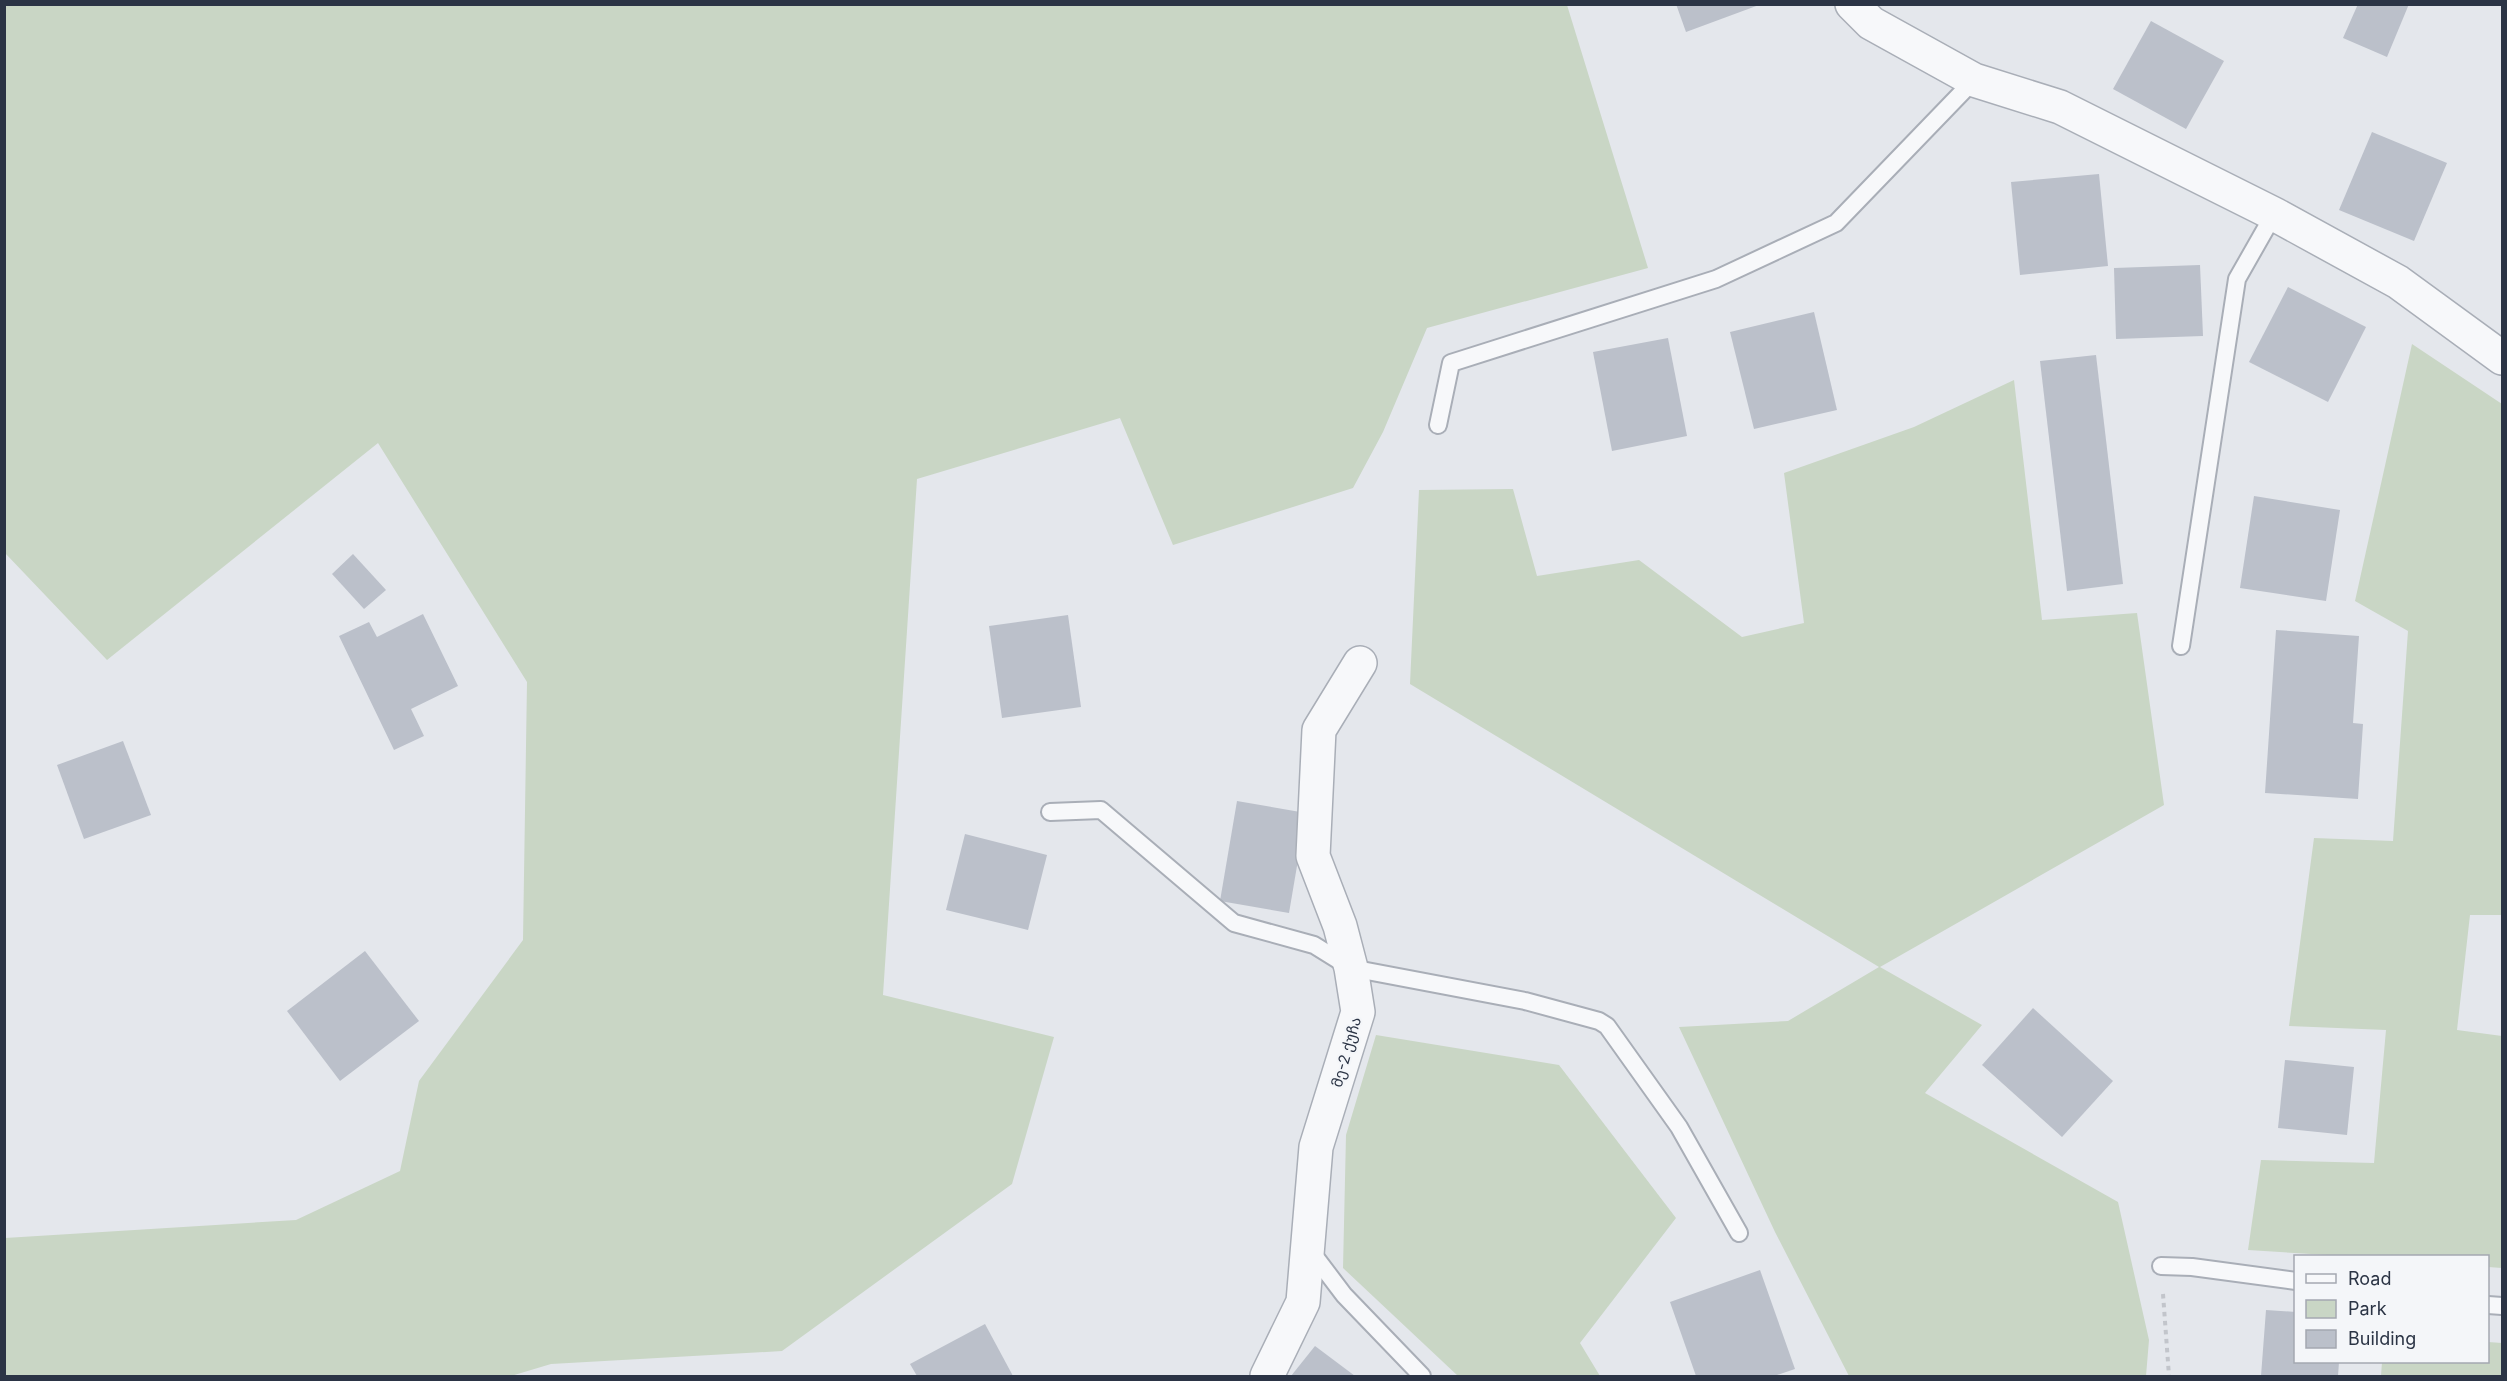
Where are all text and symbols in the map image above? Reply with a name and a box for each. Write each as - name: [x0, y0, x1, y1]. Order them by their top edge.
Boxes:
- street label: მე-2 ქუჩა: [1327, 1015, 1365, 1089]
- legend: [2294, 1255, 2489, 1363]
- text: Road: [2348, 1268, 2391, 1289]
- text: Park: [2348, 1298, 2387, 1319]
- text: Building: [2348, 1328, 2416, 1349]

